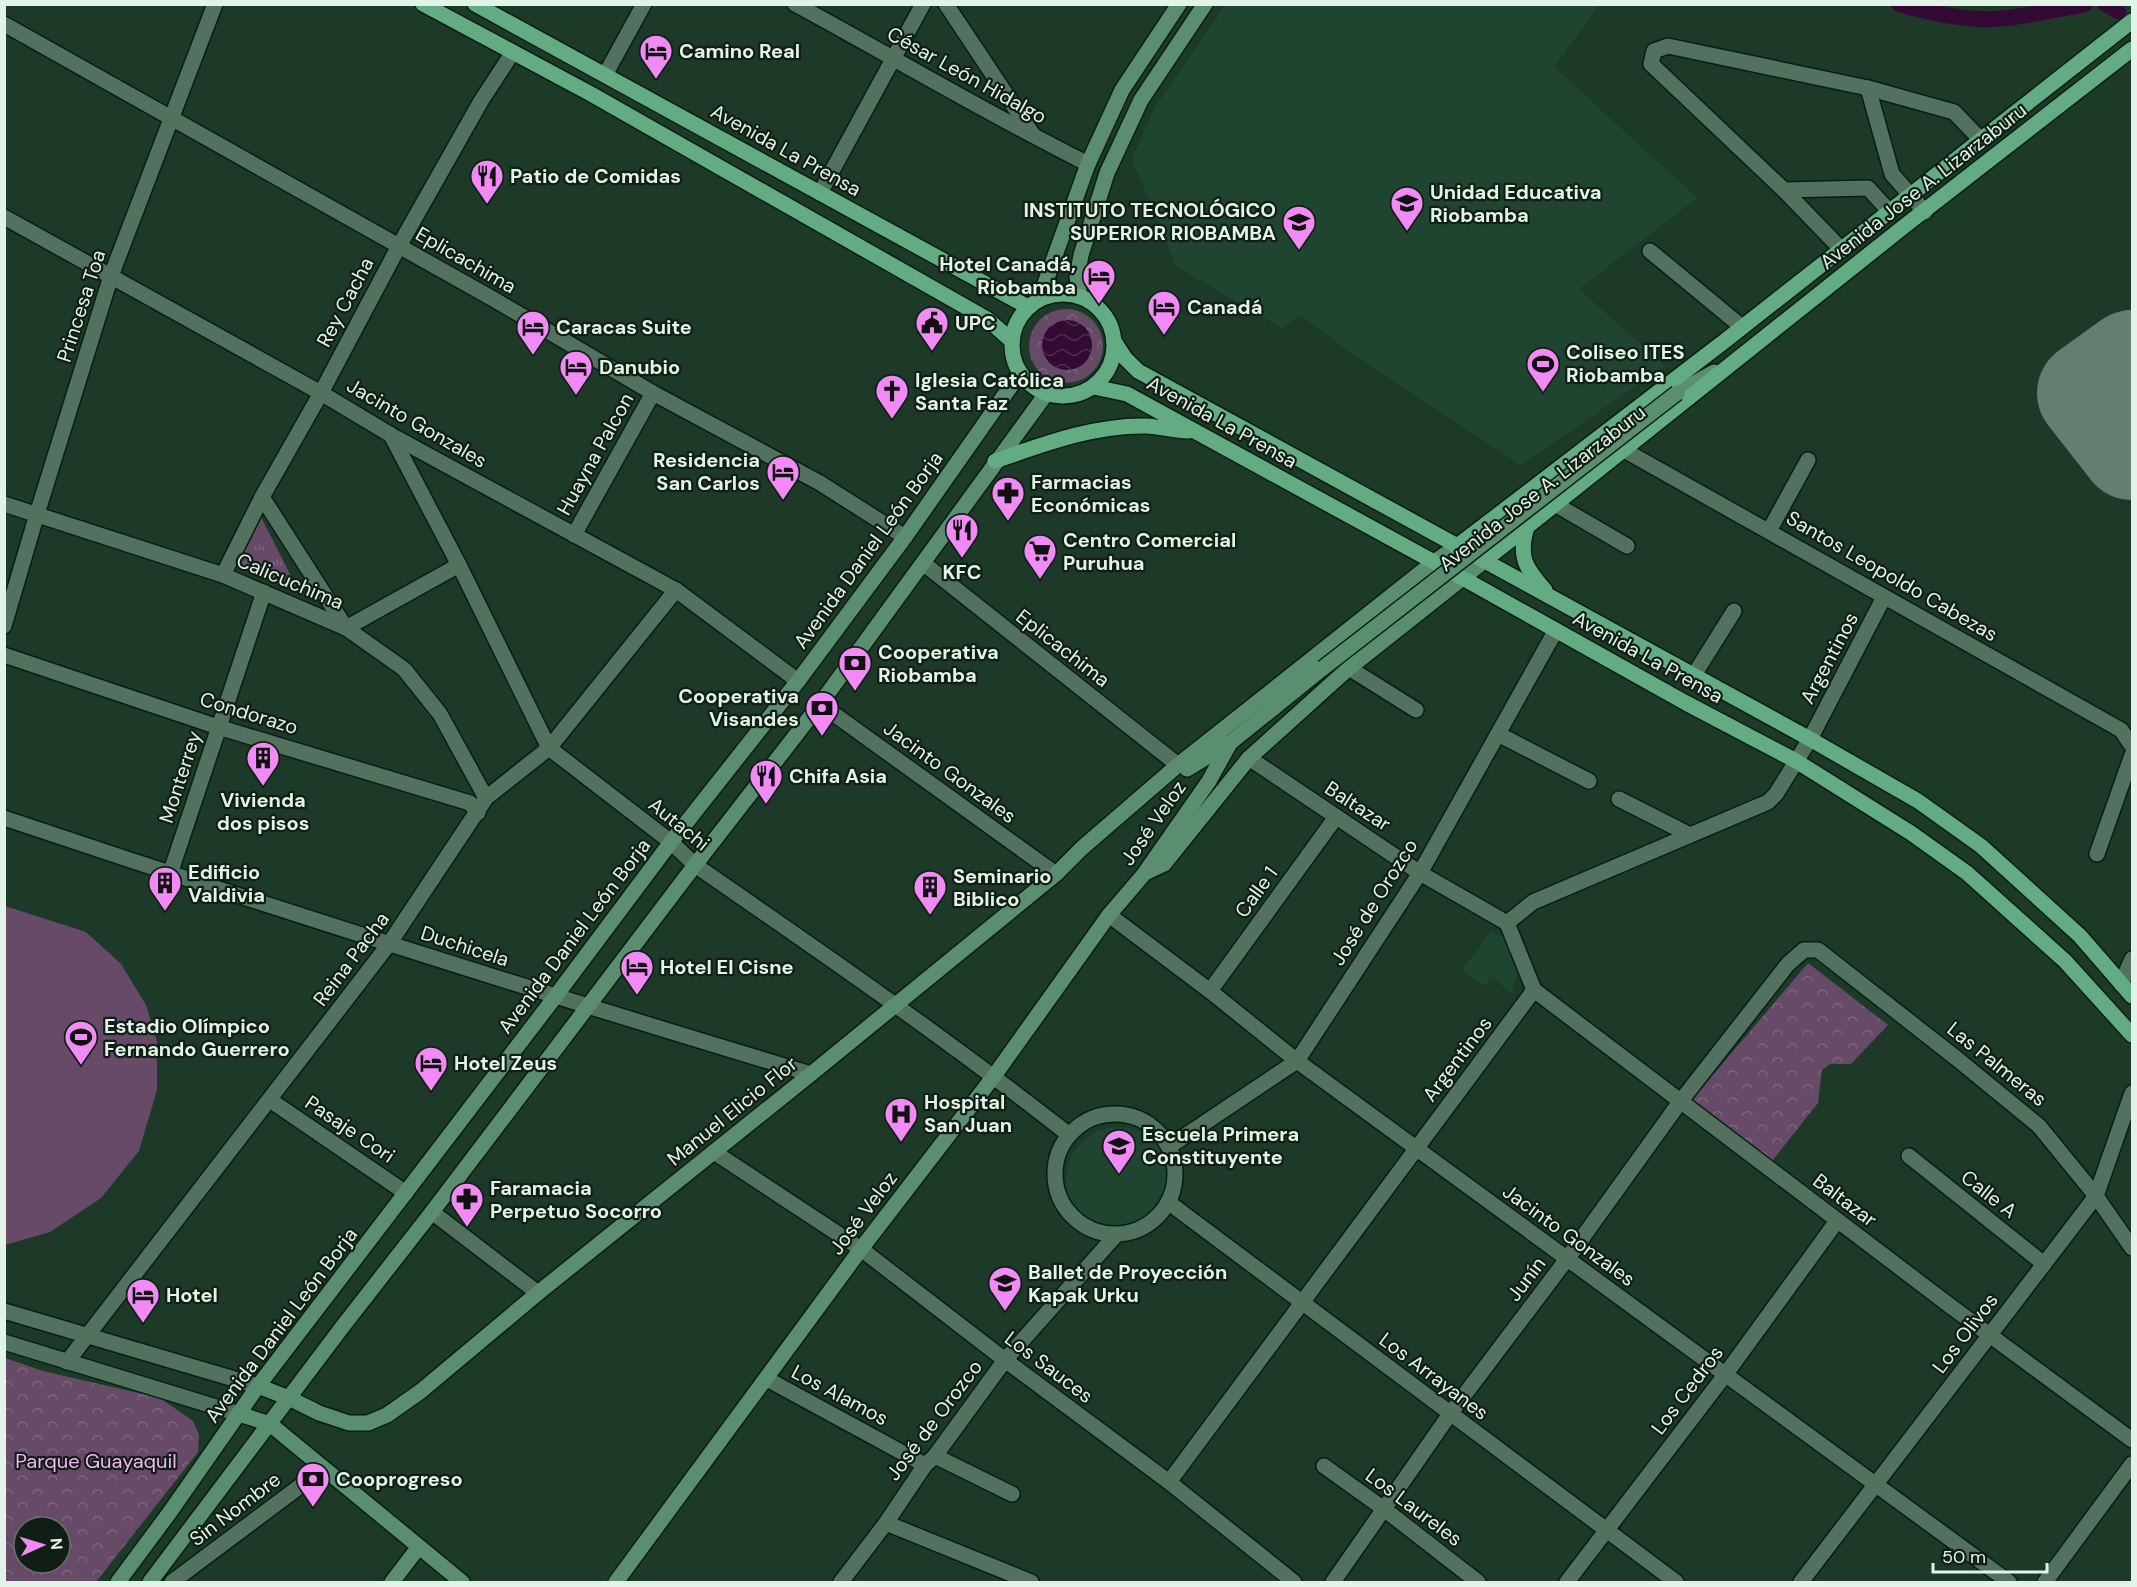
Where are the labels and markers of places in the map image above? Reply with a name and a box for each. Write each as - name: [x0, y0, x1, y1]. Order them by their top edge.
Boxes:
- hotel icon: Camino Real: [638, 33, 674, 80]
- place label: Camino Real: [679, 38, 800, 64]
- restaurant icon: Patio de Comidas: [469, 158, 505, 205]
- place label: Patio de Comidas: [510, 163, 681, 189]
- place label: Unidad Educativa Riobamba: [1430, 179, 1602, 228]
- school or university icon: Unidad Educativa Riobamba: [1389, 185, 1425, 232]
- place label: INSTITUTO TECNOLÓGICO SUPERIOR RIOBAMBA: [1024, 197, 1276, 246]
- school or university icon: INSTITUTO TECNOLÓGICO SUPERIOR RIOBAMBA: [1281, 204, 1317, 251]
- place label: Hotel Canadá, Riobamba: [939, 251, 1076, 300]
- hotel icon: Hotel Canadá, Riobamba: [1081, 258, 1117, 305]
- hotel icon: Canadá: [1146, 289, 1182, 336]
- place label: Canadá: [1187, 294, 1262, 320]
- public building icon: UPC: [914, 305, 950, 352]
- hotel icon: Caracas Suite: [515, 309, 551, 356]
- place label: UPC: [955, 310, 996, 336]
- place label: Caracas Suite: [556, 314, 692, 340]
- place label: Coliseo ITES Riobamba: [1566, 339, 1684, 388]
- sports icon: Coliseo ITES Riobamba: [1525, 346, 1561, 393]
- hotel icon: Danubio: [558, 349, 594, 396]
- place label: Danubio: [599, 354, 680, 380]
- place label: Iglesia Católica Santa Faz: [915, 367, 1064, 416]
- church icon: Iglesia Católica Santa Faz: [874, 373, 910, 420]
- place label: Residencia San Carlos: [653, 447, 760, 496]
- hotel icon: Residencia San Carlos: [765, 454, 801, 501]
- place label: Farmacias Económicas: [1031, 469, 1150, 518]
- pharmacy icon: Farmacias Económicas: [990, 475, 1026, 522]
- restaurant icon: KFC: [944, 512, 980, 559]
- place label: Centro Comercial Puruhua: [1063, 527, 1236, 576]
- supermarket icon: Centro Comercial Puruhua: [1022, 533, 1058, 580]
- place label: KFC: [943, 559, 981, 585]
- place label: Cooperativa Riobamba: [878, 639, 999, 688]
- bank icon: Cooperativa Riobamba: [837, 645, 873, 692]
- place label: Cooperativa Visandes: [678, 683, 799, 732]
- bank icon: Cooperativa Visandes: [804, 690, 840, 737]
- building icon: Vivienda dos pisos: [245, 740, 281, 787]
- restaurant icon: Chifa Asia: [748, 758, 784, 805]
- place label: Chifa Asia: [789, 763, 887, 789]
- place label: Vivienda dos pisos: [217, 787, 309, 836]
- place label: Edificio Valdivia: [188, 859, 265, 908]
- place label: Seminario Biblico: [953, 863, 1051, 912]
- building icon: Edificio Valdivia: [147, 865, 183, 912]
- building icon: Seminario Biblico: [912, 869, 948, 916]
- hotel icon: Hotel El Cisne: [619, 949, 655, 996]
- place label: Hotel El Cisne: [660, 954, 794, 980]
- place label: Estadio Olímpico Fernando Guerrero: [104, 1013, 290, 1062]
- sports icon: Estadio Olímpico Fernando Guerrero: [63, 1019, 99, 1066]
- hotel icon: Hotel Zeus: [413, 1045, 449, 1092]
- place label: Hotel Zeus: [454, 1050, 557, 1076]
- place label: Hospital San Juan: [924, 1089, 1012, 1138]
- hospital icon: Hospital San Juan: [883, 1096, 919, 1143]
- place label: Escuela Primera Constituyente: [1142, 1121, 1299, 1170]
- school or university icon: Escuela Primera Constituyente: [1101, 1128, 1137, 1175]
- place label: Faramacia Perpetuo Socorro: [490, 1175, 662, 1224]
- pharmacy icon: Faramacia Perpetuo Socorro: [449, 1181, 485, 1228]
- place label: Ballet de Proyección Kapak Urku: [1028, 1259, 1227, 1308]
- school or university icon: Ballet de Proyección Kapak Urku: [987, 1265, 1023, 1312]
- hotel icon: Hotel: [125, 1277, 161, 1324]
- place label: Hotel: [166, 1282, 218, 1308]
- bank icon: Cooprogreso: [295, 1461, 331, 1508]
- place label: Cooprogreso: [336, 1466, 463, 1492]

